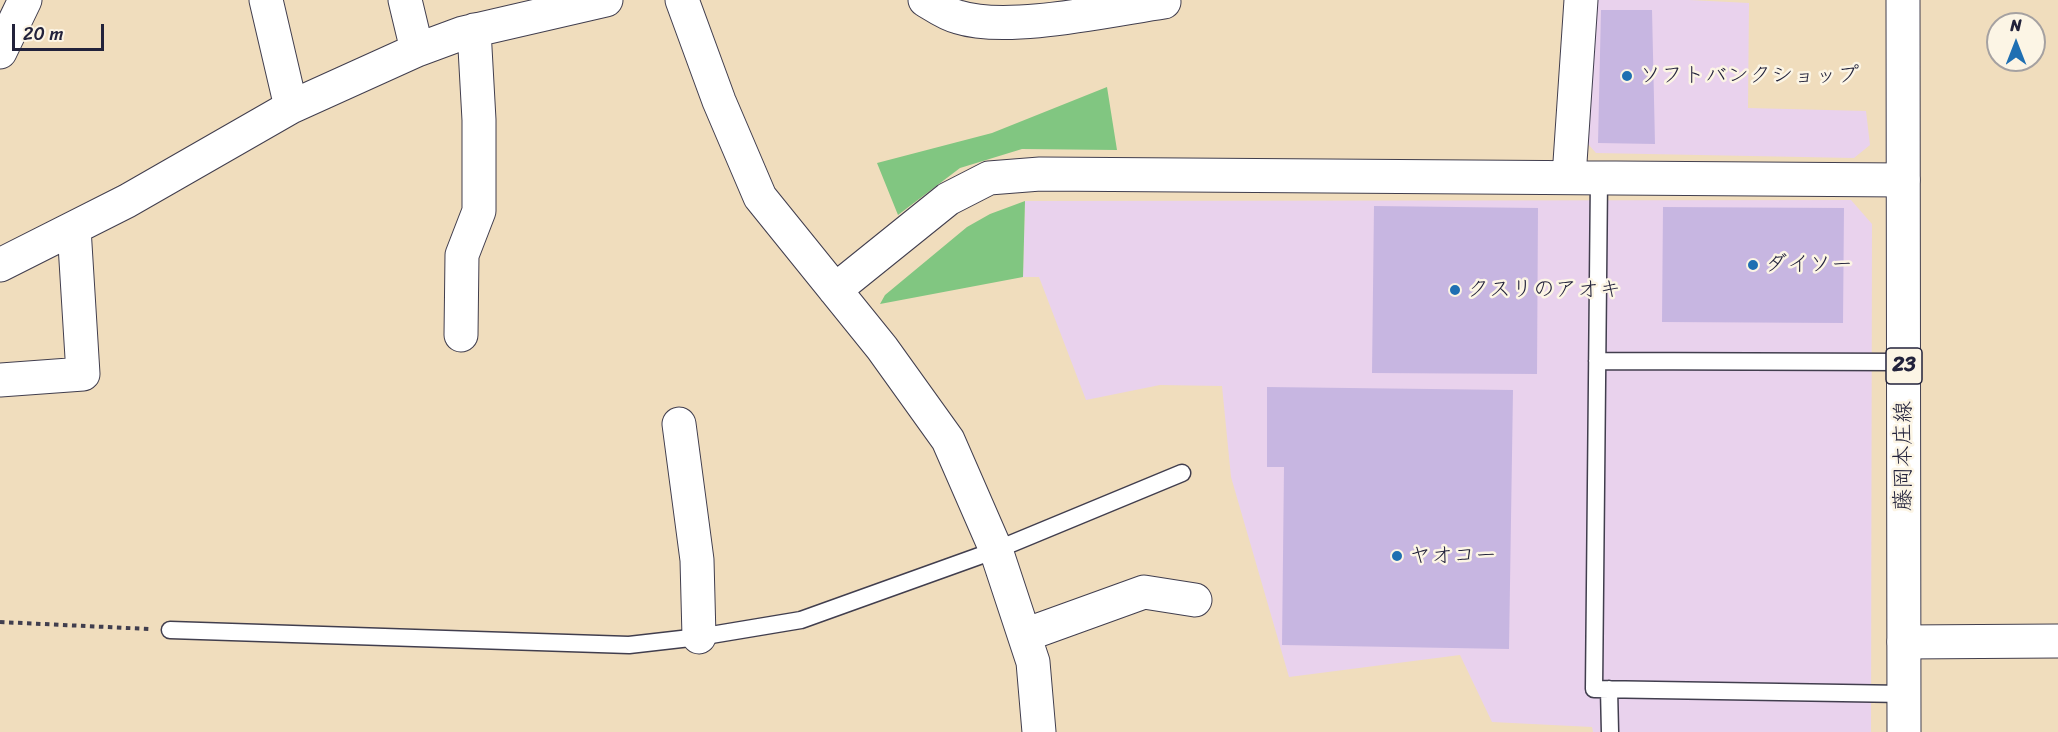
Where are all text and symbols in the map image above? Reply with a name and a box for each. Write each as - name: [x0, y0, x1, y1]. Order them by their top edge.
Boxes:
- text: N: [2010, 11, 2022, 40]
- scale bar: [15, 12, 106, 50]
- north arrow: [1986, 12, 2046, 72]
- text: 20 m: [23, 18, 63, 50]
- place label: ソフトバンクショップ: [1639, 63, 1859, 89]
- marker: ソフトバンクショップ: [1620, 69, 1634, 83]
- place label: ダイソー: [1765, 252, 1853, 278]
- marker: ダイソー: [1746, 258, 1760, 272]
- place label: クスリのアオキ: [1467, 277, 1621, 303]
- marker: クスリのアオキ: [1448, 283, 1462, 297]
- road number: 23: [1886, 348, 1922, 384]
- street label: 藤岡本庄線: [1891, 401, 1917, 511]
- place label: ヤオコー: [1409, 543, 1497, 569]
- marker: ヤオコー: [1390, 549, 1404, 563]

